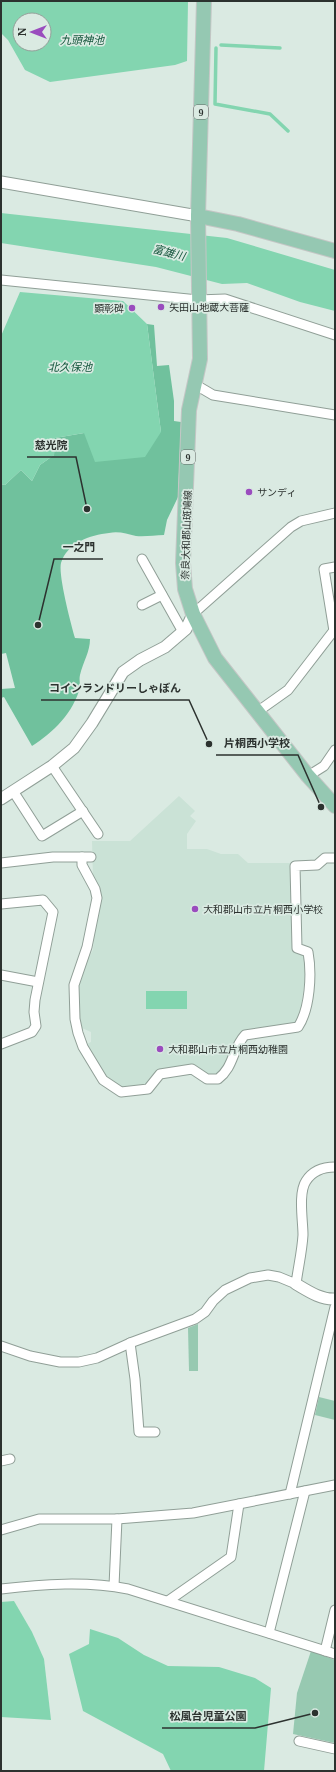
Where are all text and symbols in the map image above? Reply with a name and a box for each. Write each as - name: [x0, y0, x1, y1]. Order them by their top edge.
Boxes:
- north arrow: [12, 12, 52, 52]
- text: N: [14, 27, 29, 36]
- water label: 九頭神池: [60, 32, 105, 47]
- road number: 9: [194, 105, 208, 119]
- water label: 富雄川: [151, 241, 188, 264]
- place label: 矢田山地蔵大菩薩: [169, 300, 249, 314]
- place label: 顕彰碑: [94, 301, 124, 315]
- marker: 矢田山地蔵大菩薩: [156, 302, 166, 312]
- marker: 顕彰碑: [127, 303, 137, 313]
- water label: 北久保池: [48, 359, 93, 374]
- callout: 慈光院: [27, 434, 76, 457]
- text: 慈光院: [35, 437, 68, 452]
- road number: 9: [181, 450, 195, 464]
- place label: サンディ: [257, 485, 296, 499]
- marker: サンディ: [244, 487, 254, 497]
- street label: 奈良大和郡山斑鳩線: [177, 490, 195, 580]
- callout: 一之門: [54, 536, 103, 559]
- text: 一之門: [63, 539, 96, 554]
- callout: コインランドリーしゃぼん: [41, 677, 189, 700]
- text: コインランドリーしゃぼん: [49, 680, 181, 695]
- callout: 片桐西小学校: [216, 732, 298, 755]
- text: 片桐西小学校: [224, 735, 290, 750]
- place label: 大和郡山市立片桐西小学校: [203, 902, 323, 916]
- marker: 大和郡山市立片桐西小学校: [190, 904, 200, 914]
- place label: 大和郡山市立片桐西幼稚園: [168, 1042, 288, 1056]
- marker: 大和郡山市立片桐西幼稚園: [155, 1044, 165, 1054]
- callout: 松風台児童公園: [162, 1705, 255, 1728]
- text: 松風台児童公園: [170, 1708, 247, 1723]

